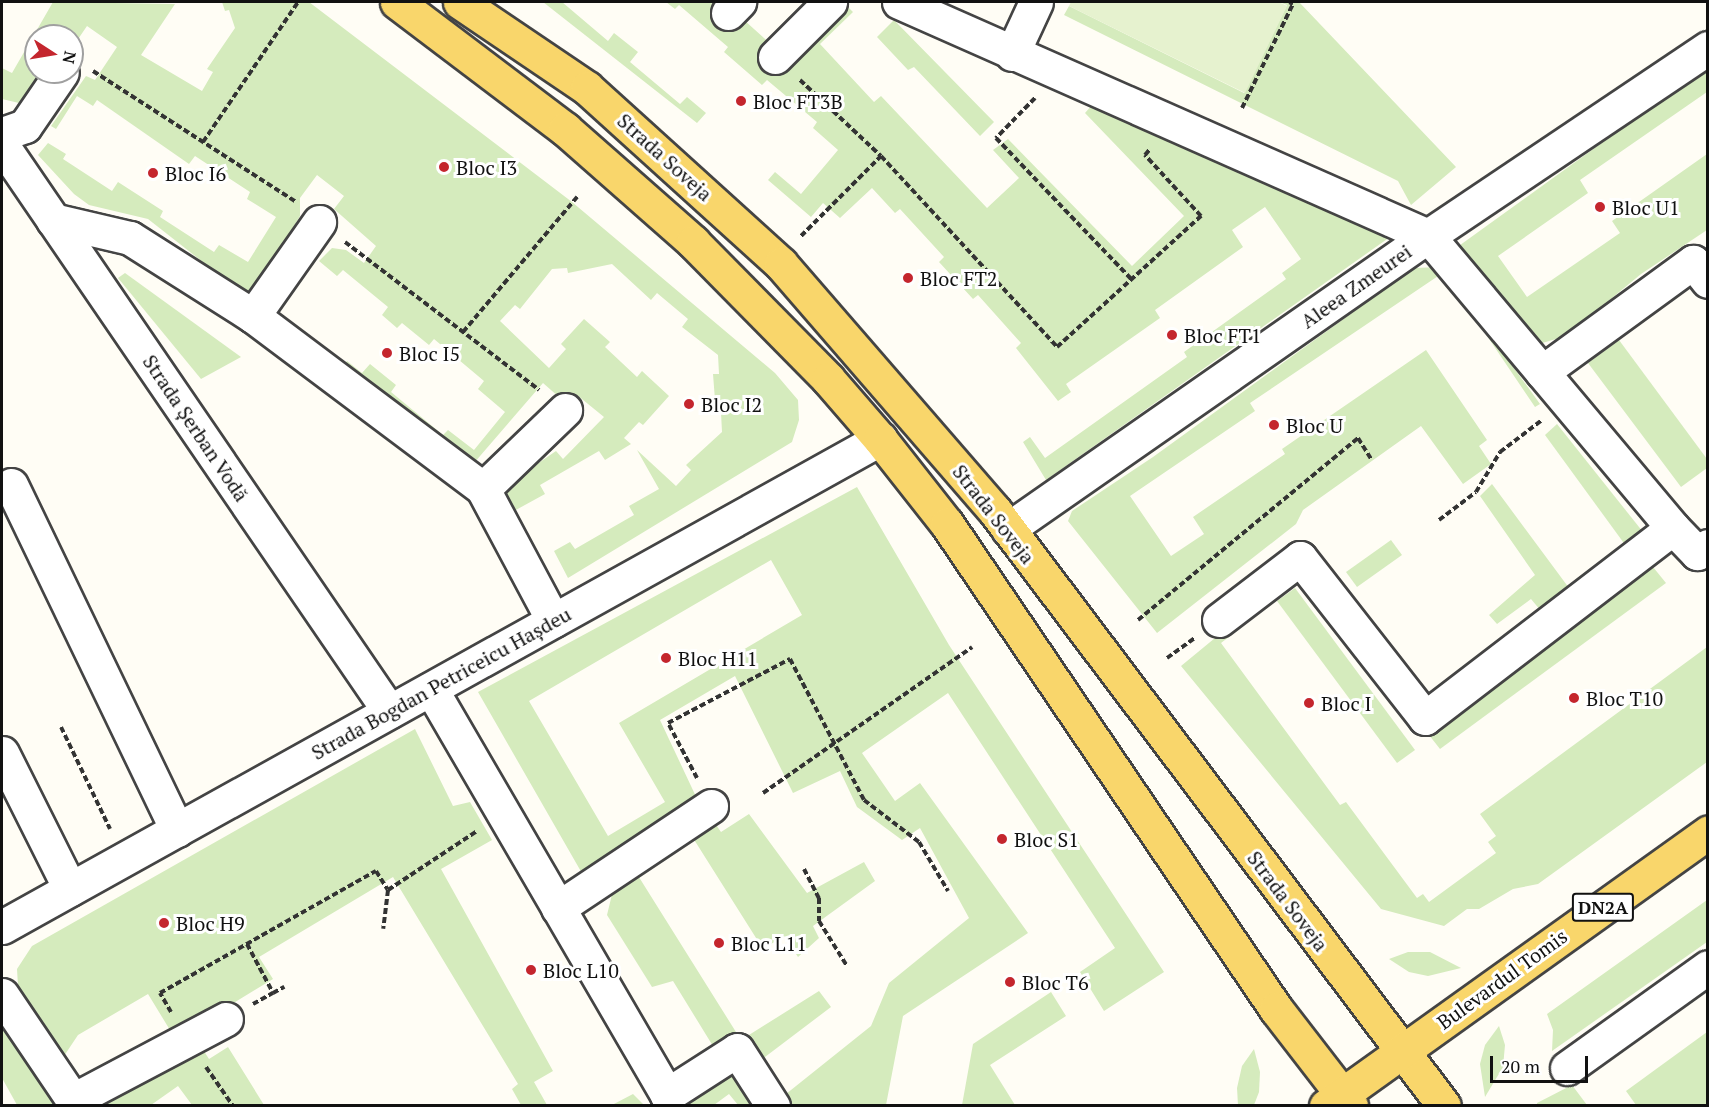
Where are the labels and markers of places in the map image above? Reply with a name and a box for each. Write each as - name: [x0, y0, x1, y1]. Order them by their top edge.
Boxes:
- place label: Bloc FT3B: [753, 89, 843, 113]
- marker: Bloc FT3B: [734, 94, 748, 108]
- place label: Bloc I3: [456, 155, 517, 179]
- marker: Bloc I3: [437, 160, 451, 174]
- place label: Bloc I6: [165, 161, 226, 185]
- marker: Bloc I6: [146, 166, 160, 180]
- place label: Bloc U1: [1612, 195, 1680, 219]
- marker: Bloc U1: [1593, 200, 1607, 214]
- place label: Bloc FT2: [920, 266, 997, 290]
- marker: Bloc FT2: [901, 271, 915, 285]
- place label: Bloc FT1: [1184, 323, 1261, 347]
- marker: Bloc FT1: [1165, 328, 1179, 342]
- place label: Bloc I5: [399, 341, 460, 365]
- marker: Bloc I5: [380, 346, 394, 360]
- place label: Bloc I2: [701, 392, 762, 416]
- marker: Bloc I2: [682, 397, 696, 411]
- place label: Bloc U: [1286, 413, 1343, 437]
- marker: Bloc U: [1267, 418, 1281, 432]
- place label: Bloc H11: [678, 646, 757, 670]
- marker: Bloc H11: [659, 651, 673, 665]
- place label: Bloc T10: [1586, 686, 1663, 710]
- place label: Bloc I: [1321, 691, 1372, 715]
- marker: Bloc T10: [1567, 691, 1581, 705]
- marker: Bloc I: [1302, 696, 1316, 710]
- place label: Bloc S1: [1014, 827, 1079, 851]
- marker: Bloc S1: [995, 832, 1009, 846]
- place label: Bloc H9: [176, 911, 245, 935]
- marker: Bloc H9: [157, 916, 171, 930]
- place label: Bloc L11: [731, 931, 807, 955]
- marker: Bloc L11: [712, 936, 726, 950]
- place label: Bloc L10: [543, 958, 619, 982]
- marker: Bloc L10: [524, 963, 538, 977]
- place label: Bloc T6: [1022, 970, 1089, 994]
- marker: Bloc T6: [1003, 975, 1017, 989]

